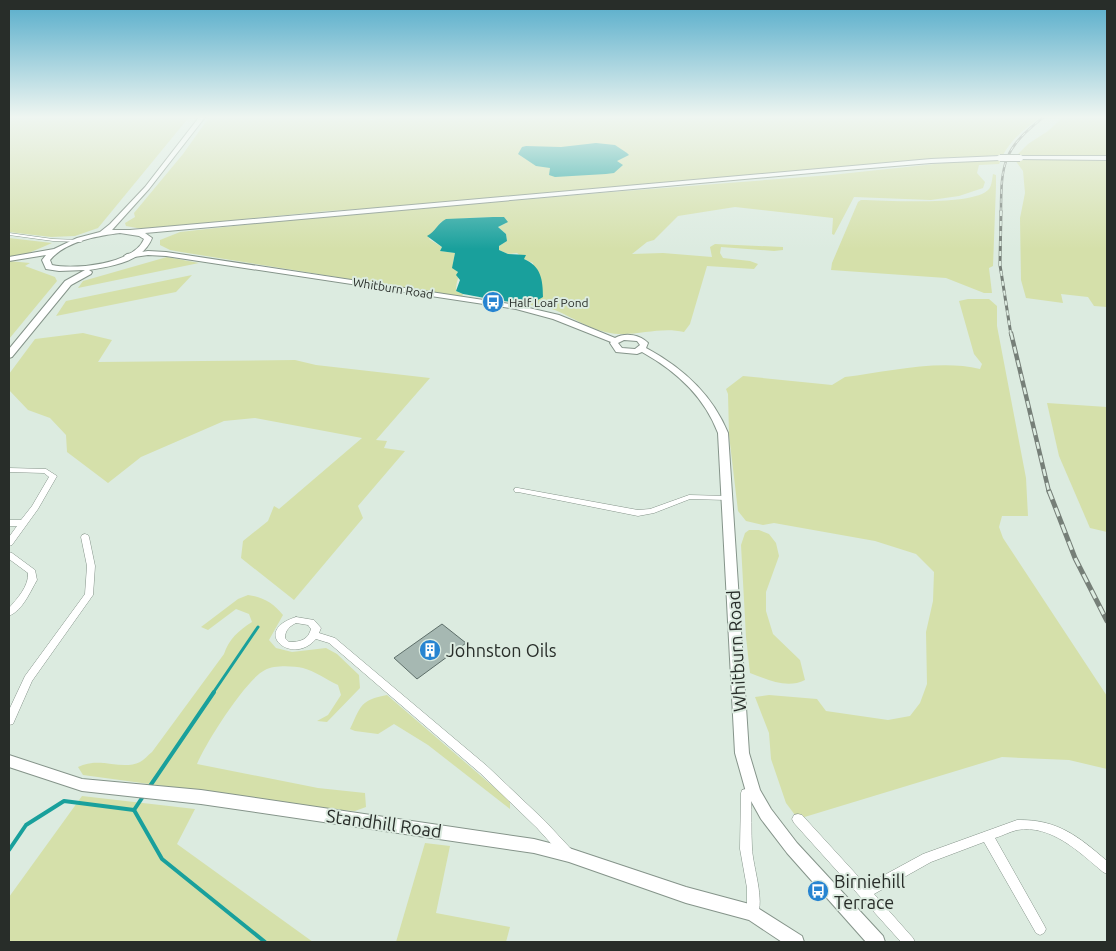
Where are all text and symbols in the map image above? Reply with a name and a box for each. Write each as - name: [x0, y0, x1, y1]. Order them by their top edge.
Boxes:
- street label: Whitburn Road: [352, 275, 434, 301]
- bus stop icon: Half Loaf Pond: [481, 290, 505, 314]
- place label: Half Loaf Pond: [509, 296, 589, 309]
- street label: Whitburn Road: [723, 590, 749, 712]
- building icon: Johnston Oils: [418, 638, 442, 662]
- place label: Johnston Oils: [446, 640, 557, 660]
- street label: Standhill Road: [325, 805, 443, 841]
- place label: Birniehill Terrace: [834, 871, 906, 912]
- bus stop icon: Birniehill Terrace: [806, 879, 830, 903]

